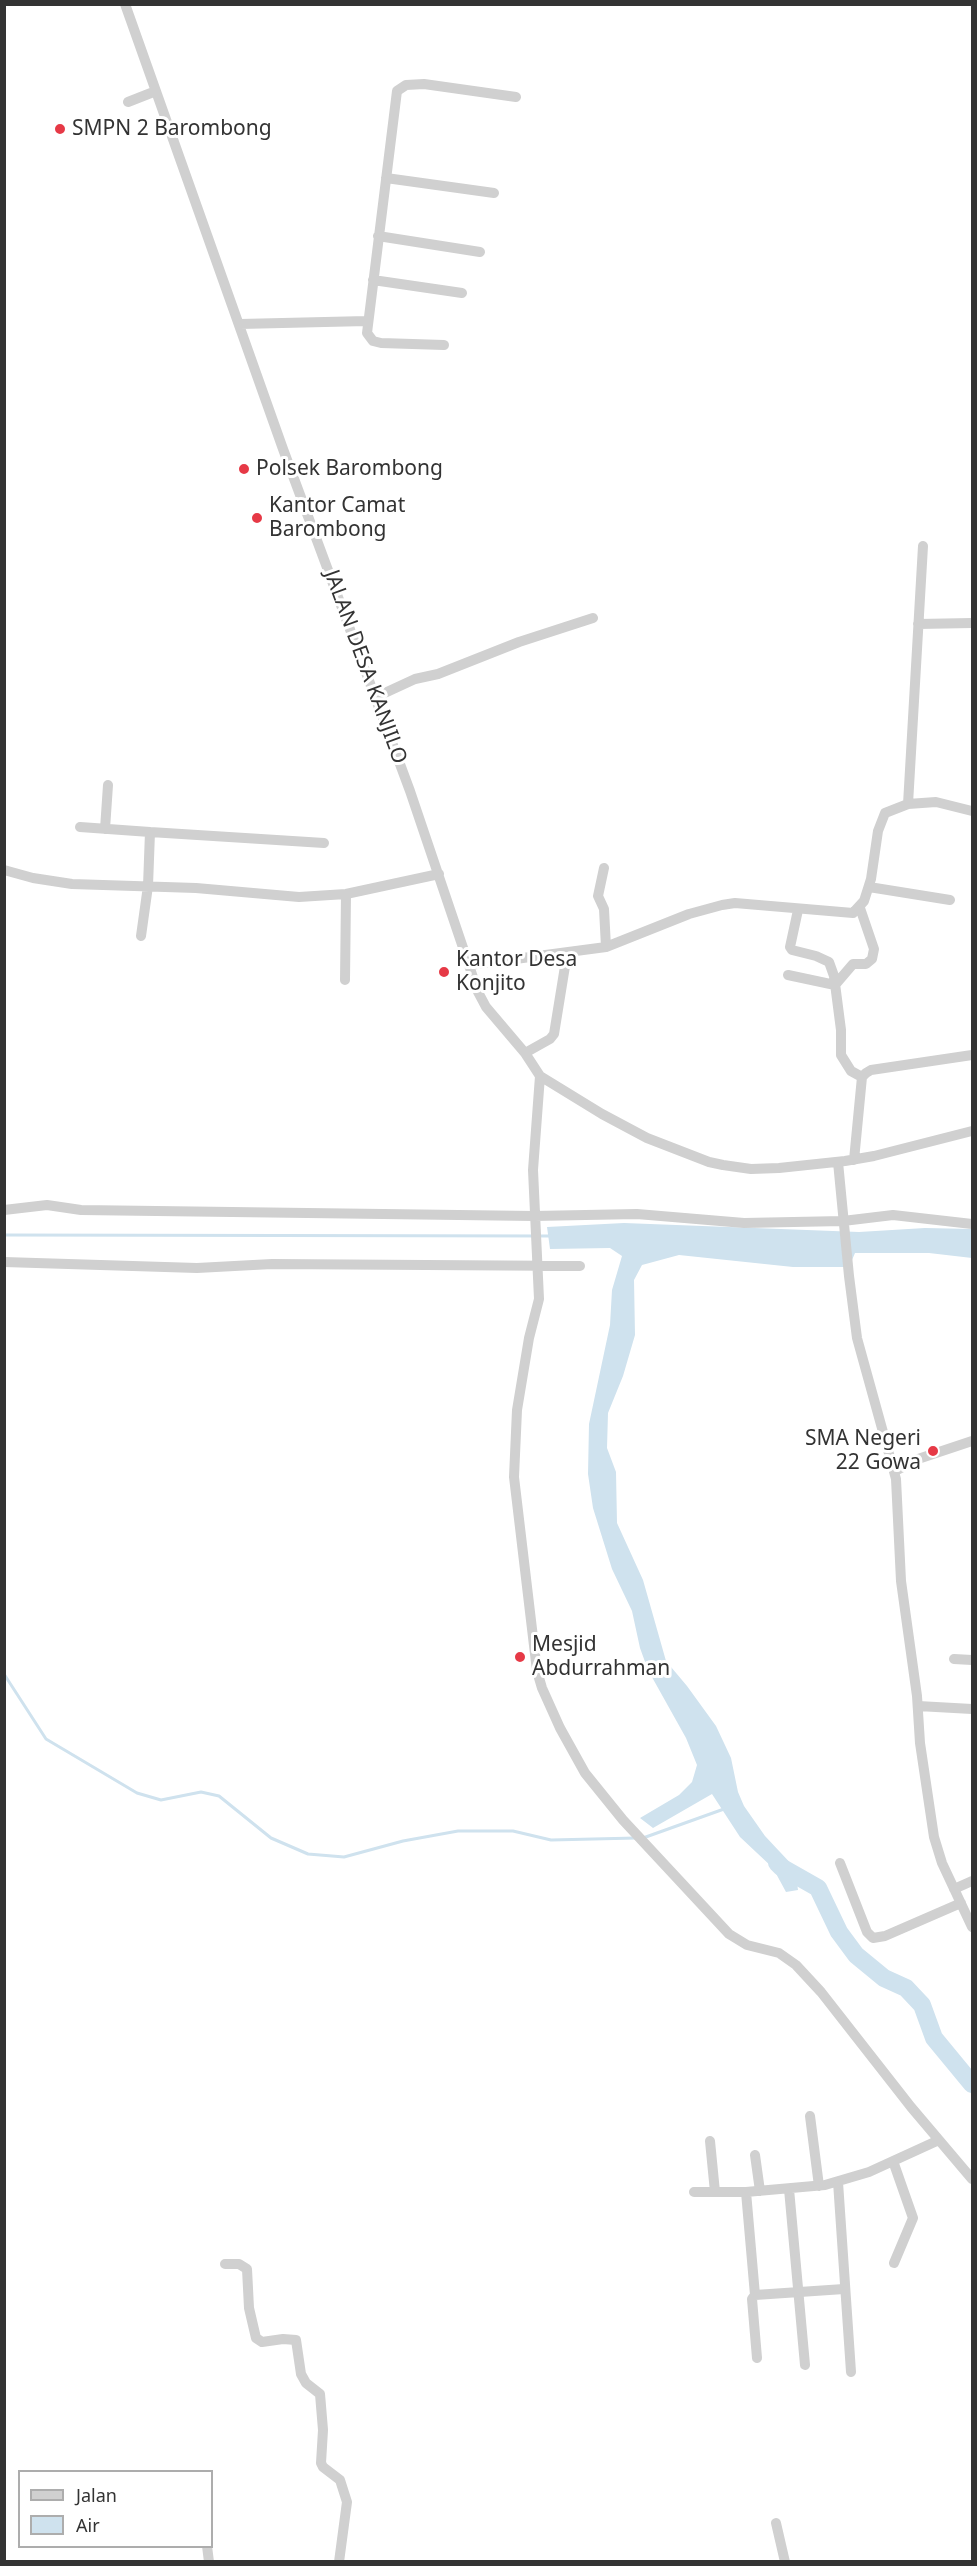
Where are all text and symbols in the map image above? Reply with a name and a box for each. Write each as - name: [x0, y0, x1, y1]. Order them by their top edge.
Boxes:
- place label: SMPN 2 Barombong: [72, 116, 272, 142]
- marker: SMPN 2 Barombong: [53, 122, 67, 136]
- place label: Polsek Barombong: [256, 456, 443, 482]
- marker: Polsek Barombong: [237, 462, 251, 476]
- place label: Kantor Camat Barombong: [269, 493, 405, 543]
- marker: Kantor Camat Barombong: [250, 511, 264, 525]
- street label: JALAN DESA KANJILO: [318, 567, 412, 767]
- place label: Kantor Desa Konjito: [456, 947, 577, 997]
- marker: Kantor Desa Konjito: [437, 965, 451, 979]
- place label: SMA Negeri 22 Gowa: [805, 1426, 921, 1476]
- marker: SMA Negeri 22 Gowa: [926, 1444, 940, 1458]
- place label: Mesjid Abdurrahman: [532, 1632, 670, 1682]
- marker: Mesjid Abdurrahman: [513, 1650, 527, 1664]
- legend: [18, 2470, 213, 2548]
- text: Jalan: [76, 2483, 117, 2507]
- text: Air: [76, 2513, 100, 2537]

